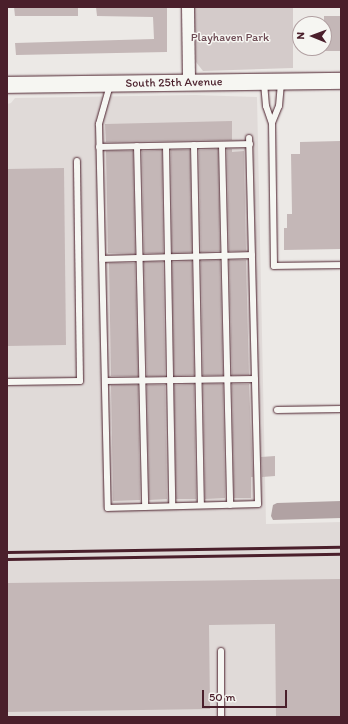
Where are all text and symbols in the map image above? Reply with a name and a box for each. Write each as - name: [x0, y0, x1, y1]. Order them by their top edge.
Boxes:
- north arrow: [292, 16, 332, 56]
- park label: Playhaven Park: [191, 31, 269, 45]
- text: N: [294, 32, 307, 40]
- street label: South 25th Avenue: [126, 75, 222, 91]
- scale bar: [204, 682, 289, 708]
- text: 50 m: [209, 690, 235, 704]

